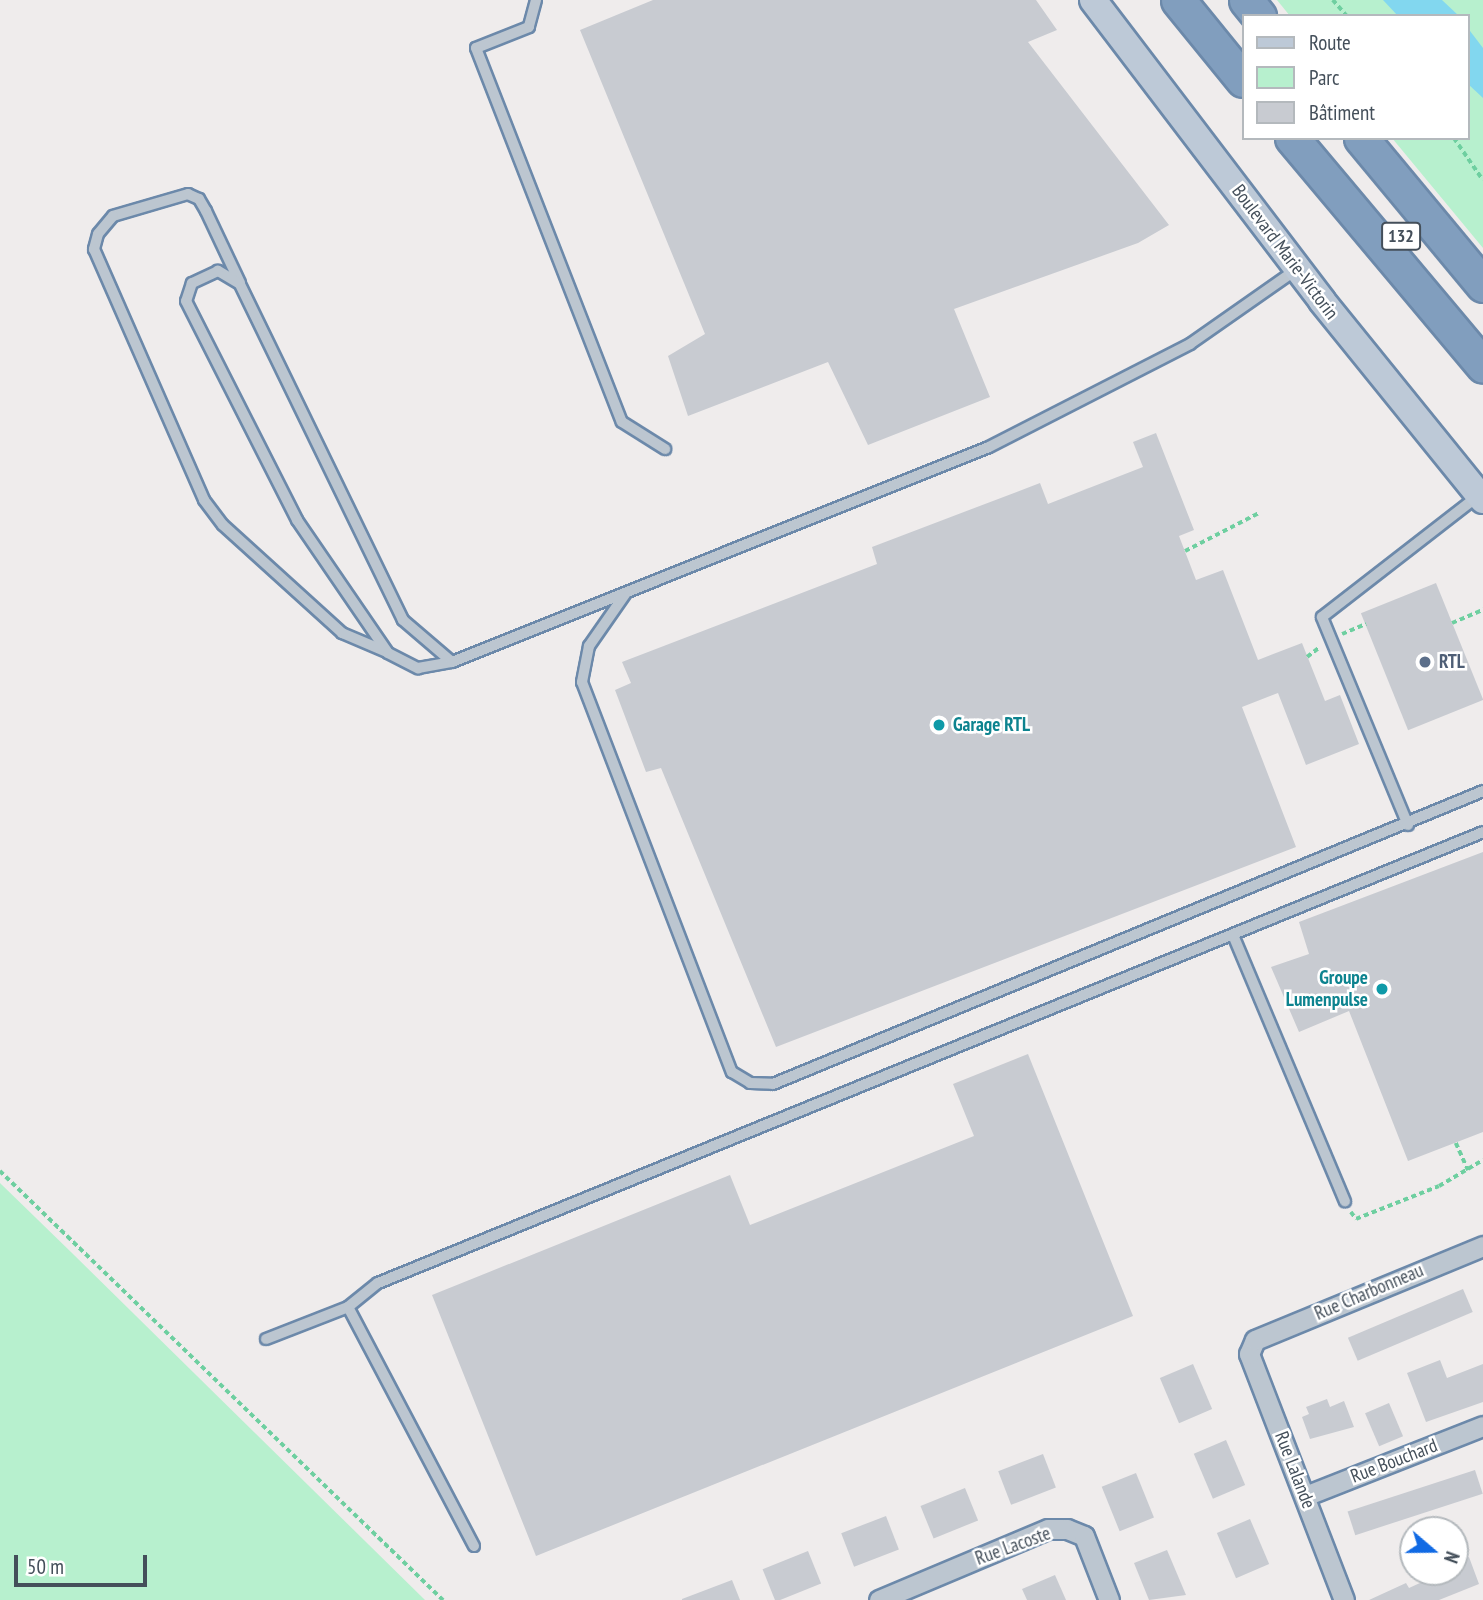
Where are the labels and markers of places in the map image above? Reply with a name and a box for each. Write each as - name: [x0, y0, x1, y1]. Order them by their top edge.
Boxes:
- place label: RTL: [1439, 651, 1465, 673]
- marker: RTL: [1417, 654, 1433, 670]
- place label: Garage RTL: [953, 714, 1030, 736]
- marker: Garage RTL: [931, 717, 947, 733]
- place label: Groupe Lumenpulse: [1286, 967, 1368, 1011]
- marker: Groupe Lumenpulse: [1374, 981, 1390, 997]

